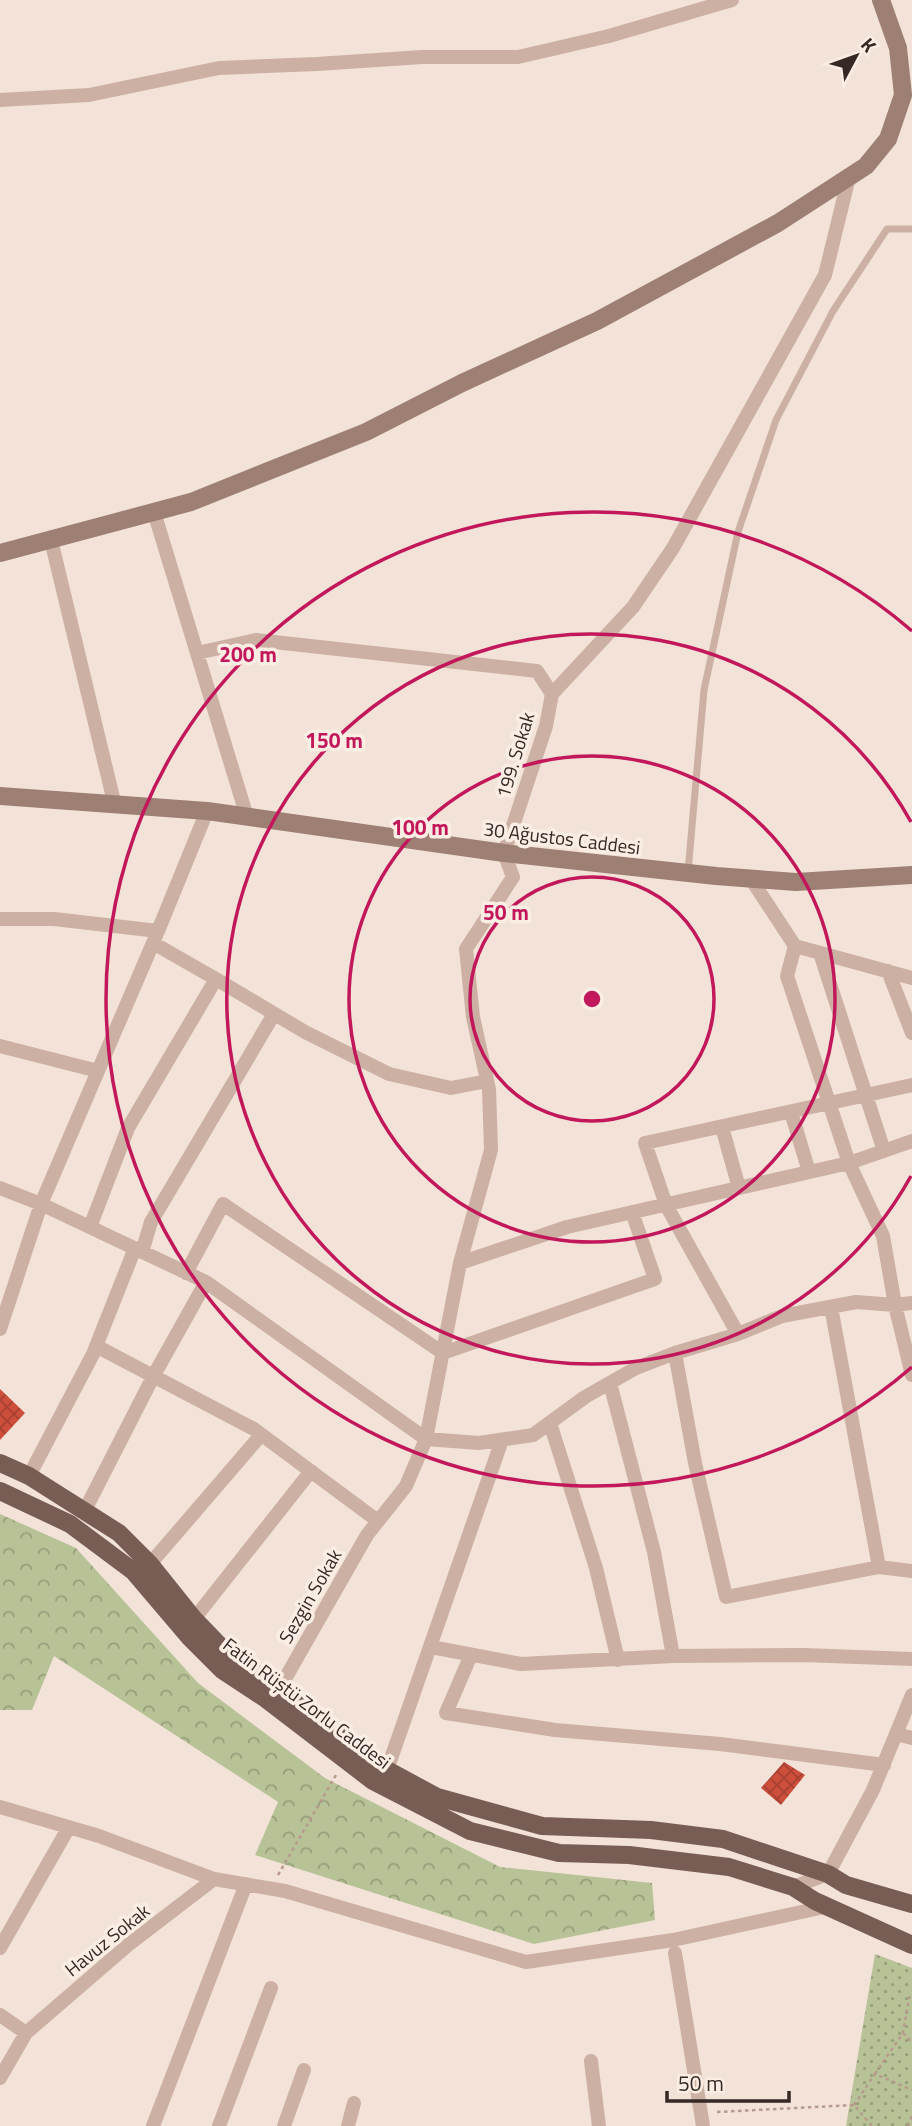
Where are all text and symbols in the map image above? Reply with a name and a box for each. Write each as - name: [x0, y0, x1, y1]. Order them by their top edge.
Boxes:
- north arrow: [821, 21, 891, 91]
- text: K: [855, 31, 884, 58]
- text: 200 m: [219, 638, 277, 670]
- street label: 199. Sokak: [488, 708, 541, 801]
- text: 150 m: [305, 724, 363, 756]
- text: 100 m: [391, 811, 449, 843]
- street label: 30 Ağustos Caddesi: [482, 814, 642, 861]
- text: 50 m: [483, 896, 529, 928]
- centre of rings: [580, 987, 604, 1011]
- street label: Sezgin Sokak: [271, 1543, 348, 1648]
- street label: Fatin Rüştü Zorlu Caddesi: [217, 1630, 397, 1775]
- street label: Havuz Sokak: [58, 1896, 156, 1983]
- scale bar: [667, 2060, 790, 2104]
- text: 50 m: [678, 2067, 724, 2099]

